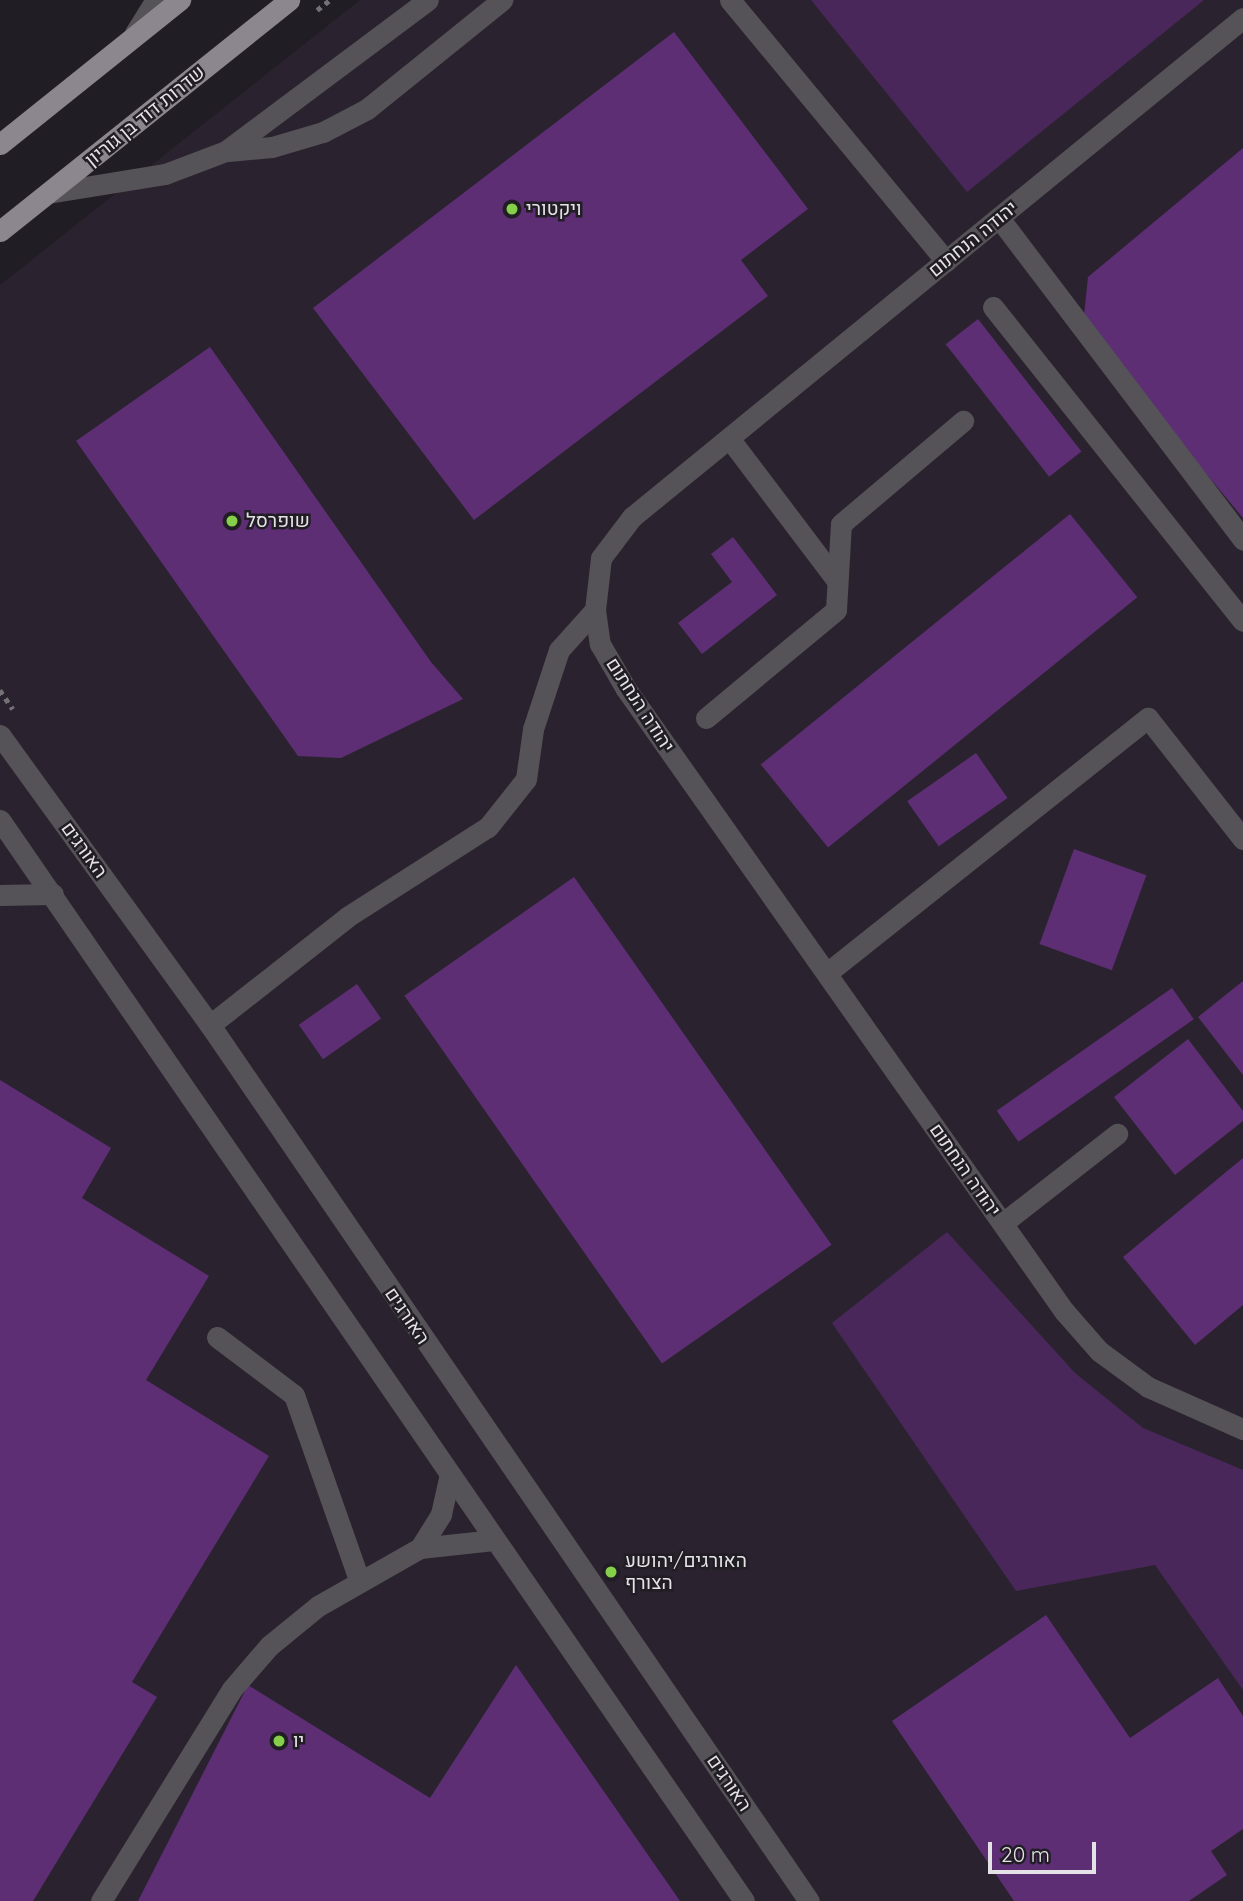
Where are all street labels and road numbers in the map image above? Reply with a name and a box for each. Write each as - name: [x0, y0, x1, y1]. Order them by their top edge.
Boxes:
- street label: שדרות דוד בן גוריון: [81, 61, 209, 171]
- street label: יהודה הנחתום: [924, 196, 1022, 282]
- street label: יהודה הנחתום: [601, 654, 679, 756]
- street label: האורגים: [56, 818, 112, 882]
- street label: יהודה הנחתום: [925, 1119, 1005, 1221]
- street label: האורגים: [380, 1283, 434, 1349]
- street label: האורגים: [702, 1750, 756, 1816]

